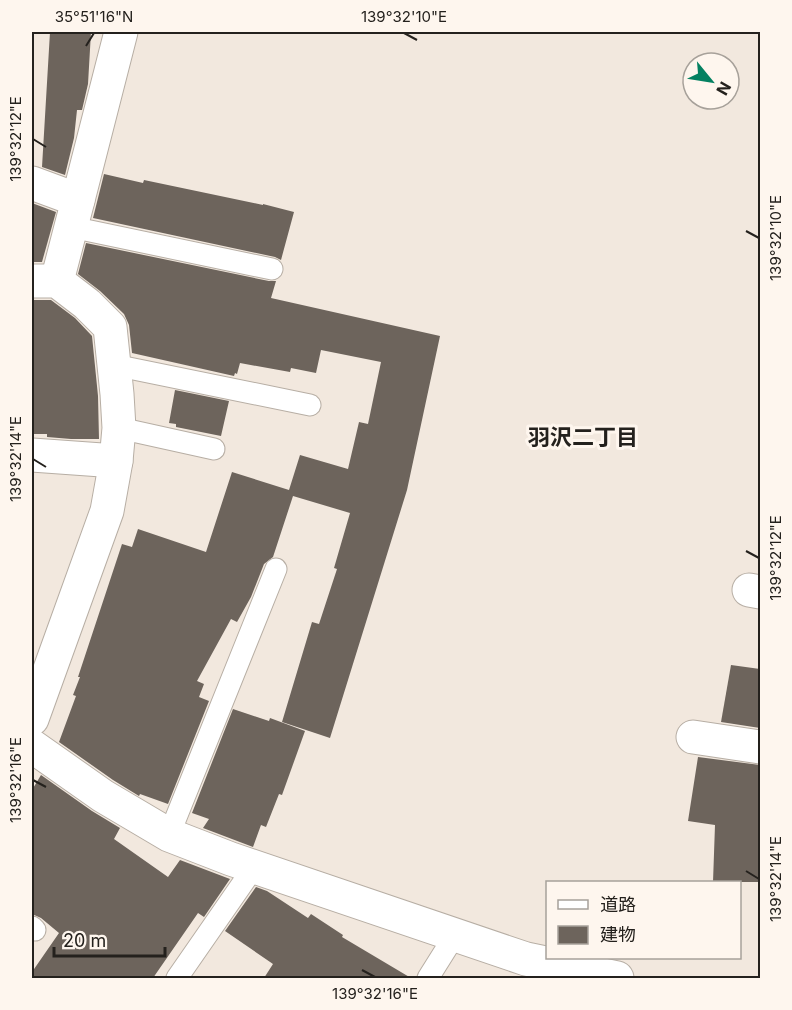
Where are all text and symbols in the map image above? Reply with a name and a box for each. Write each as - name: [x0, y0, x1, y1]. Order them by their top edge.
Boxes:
- text: 35°51'16"N: [55, 7, 133, 26]
- text: 139°32'10"E: [361, 7, 447, 26]
- north arrow: [681, 51, 741, 111]
- text: N: [712, 78, 736, 99]
- text: 139°32'12"E: [6, 96, 25, 182]
- text: 139°32'10"E: [766, 195, 785, 281]
- text: 139°32'14"E: [6, 416, 25, 502]
- district label: 羽沢二丁目: [528, 424, 638, 450]
- text: 139°32'12"E: [766, 515, 785, 601]
- text: 139°32'16"E: [6, 737, 25, 823]
- text: 139°32'14"E: [766, 836, 785, 922]
- legend: [546, 881, 741, 959]
- text: 道路: [600, 894, 636, 915]
- scale bar: [54, 920, 165, 958]
- text: 建物: [600, 924, 636, 945]
- text: 20 m: [63, 930, 106, 951]
- text: 139°32'16"E: [332, 984, 418, 1003]

